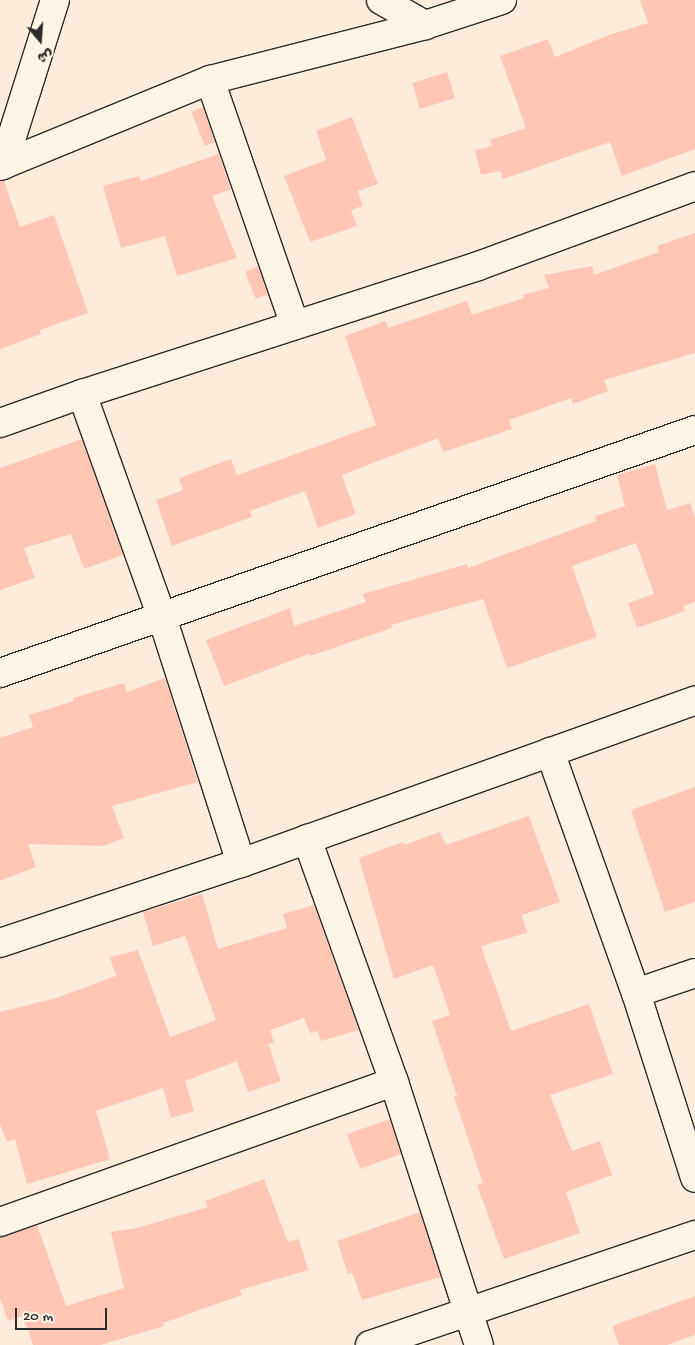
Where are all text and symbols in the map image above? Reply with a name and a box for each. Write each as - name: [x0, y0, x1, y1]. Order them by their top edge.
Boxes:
- north arrow: [15, 15, 65, 65]
- text: ش: [35, 44, 55, 65]
- scale bar: [18, 1298, 110, 1330]
- text: 20 m: [23, 1308, 53, 1326]

